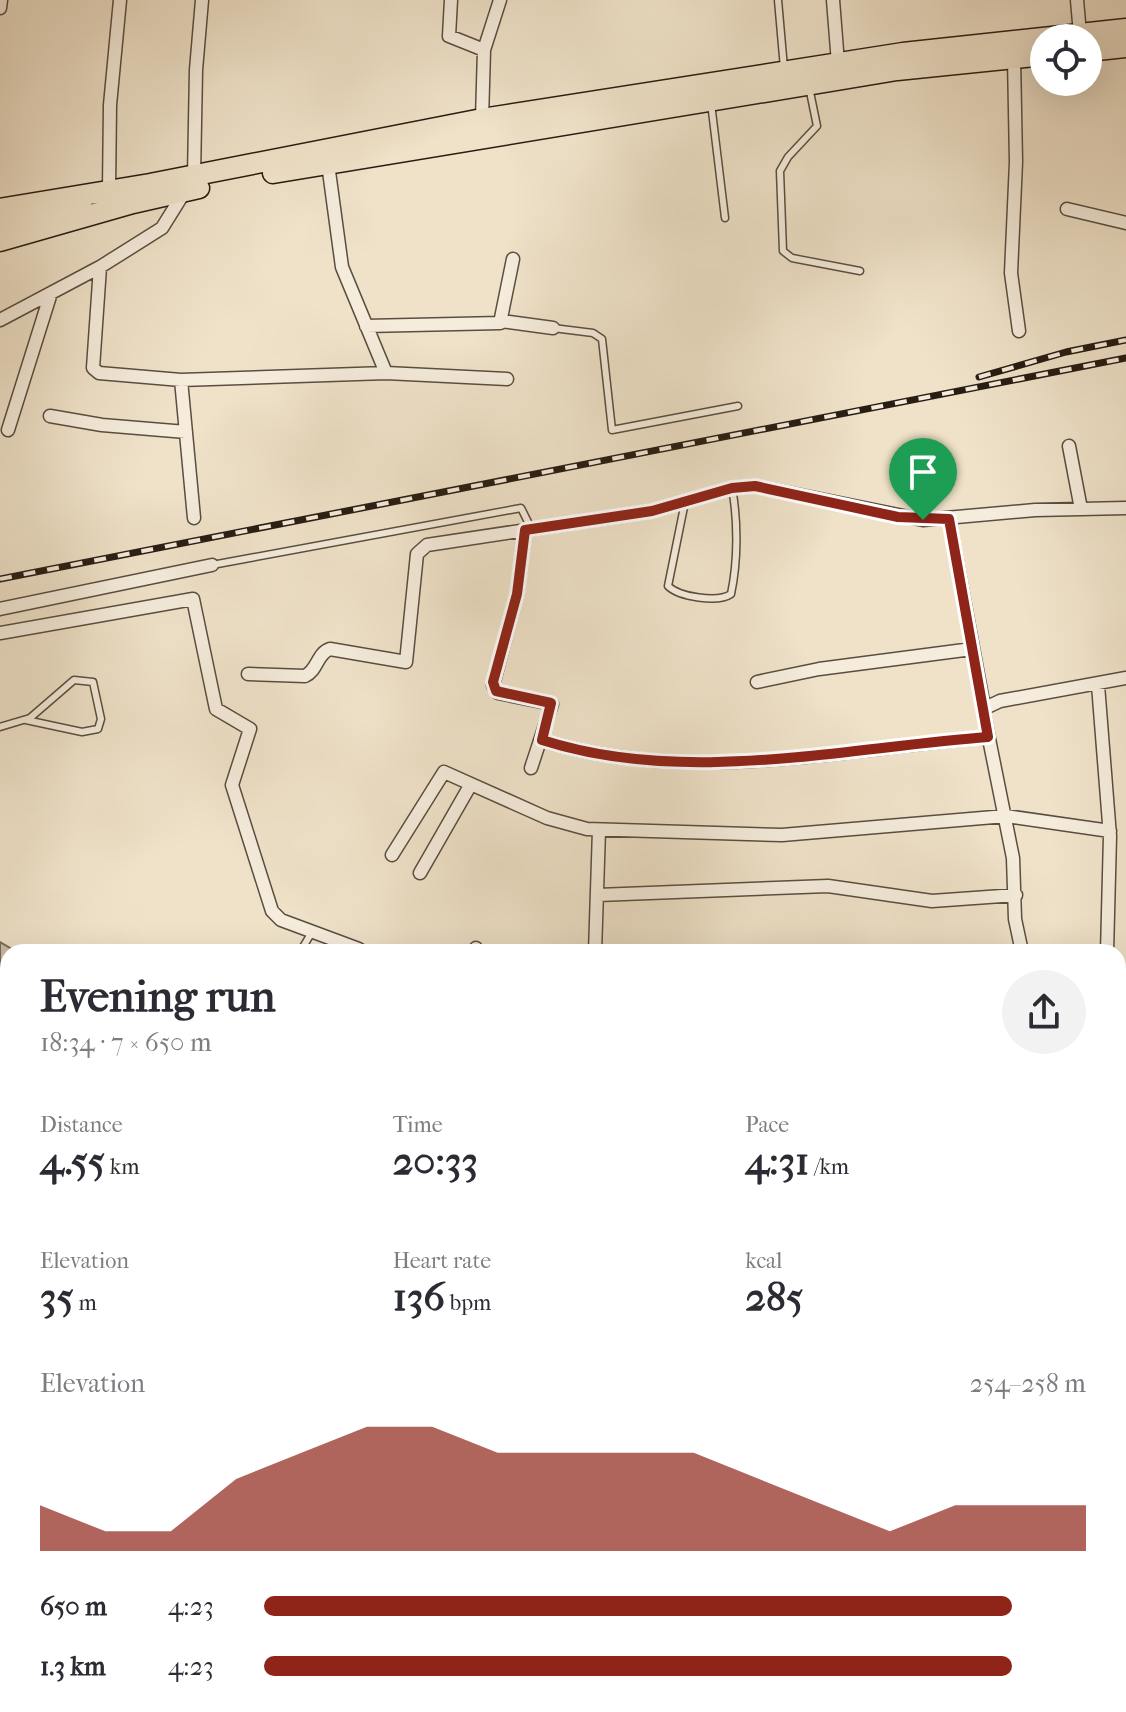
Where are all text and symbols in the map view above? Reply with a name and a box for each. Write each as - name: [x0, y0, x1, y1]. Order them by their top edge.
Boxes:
- map controls: [1030, 24, 1102, 96]
- button: locate: [1030, 24, 1102, 96]
- pin: [889, 438, 957, 520]
- icon: arrive: [901, 450, 945, 494]
- button: share: [1002, 970, 1086, 1054]
- text: Evening run: [40, 971, 275, 1022]
- text: 18:34 · 7 × 650 m: [40, 1027, 212, 1058]
- text: Distance: [40, 1112, 123, 1138]
- text: Time: [393, 1112, 443, 1138]
- text: Pace: [745, 1112, 789, 1138]
- text: 4.55: [40, 1138, 105, 1184]
- text: 20:33: [393, 1138, 478, 1184]
- text: 4:31: [745, 1138, 809, 1184]
- text: km: [105, 1154, 139, 1180]
- text: /km: [809, 1154, 849, 1180]
- text: Elevation: [40, 1248, 129, 1274]
- text: Heart rate: [393, 1248, 491, 1274]
- text: kcal: [745, 1248, 782, 1274]
- text: 35: [40, 1274, 74, 1320]
- text: 136: [393, 1274, 445, 1320]
- text: 285: [745, 1274, 803, 1320]
- text: m: [74, 1290, 97, 1316]
- text: bpm: [445, 1290, 491, 1316]
- text: Elevation: [40, 1368, 145, 1399]
- text: 254–258 m: [970, 1368, 1086, 1399]
- text: 650 m: [40, 1591, 107, 1622]
- text: 4:23: [168, 1591, 214, 1622]
- text: 1.3 km: [40, 1651, 106, 1682]
- text: 4:23: [168, 1651, 214, 1682]

